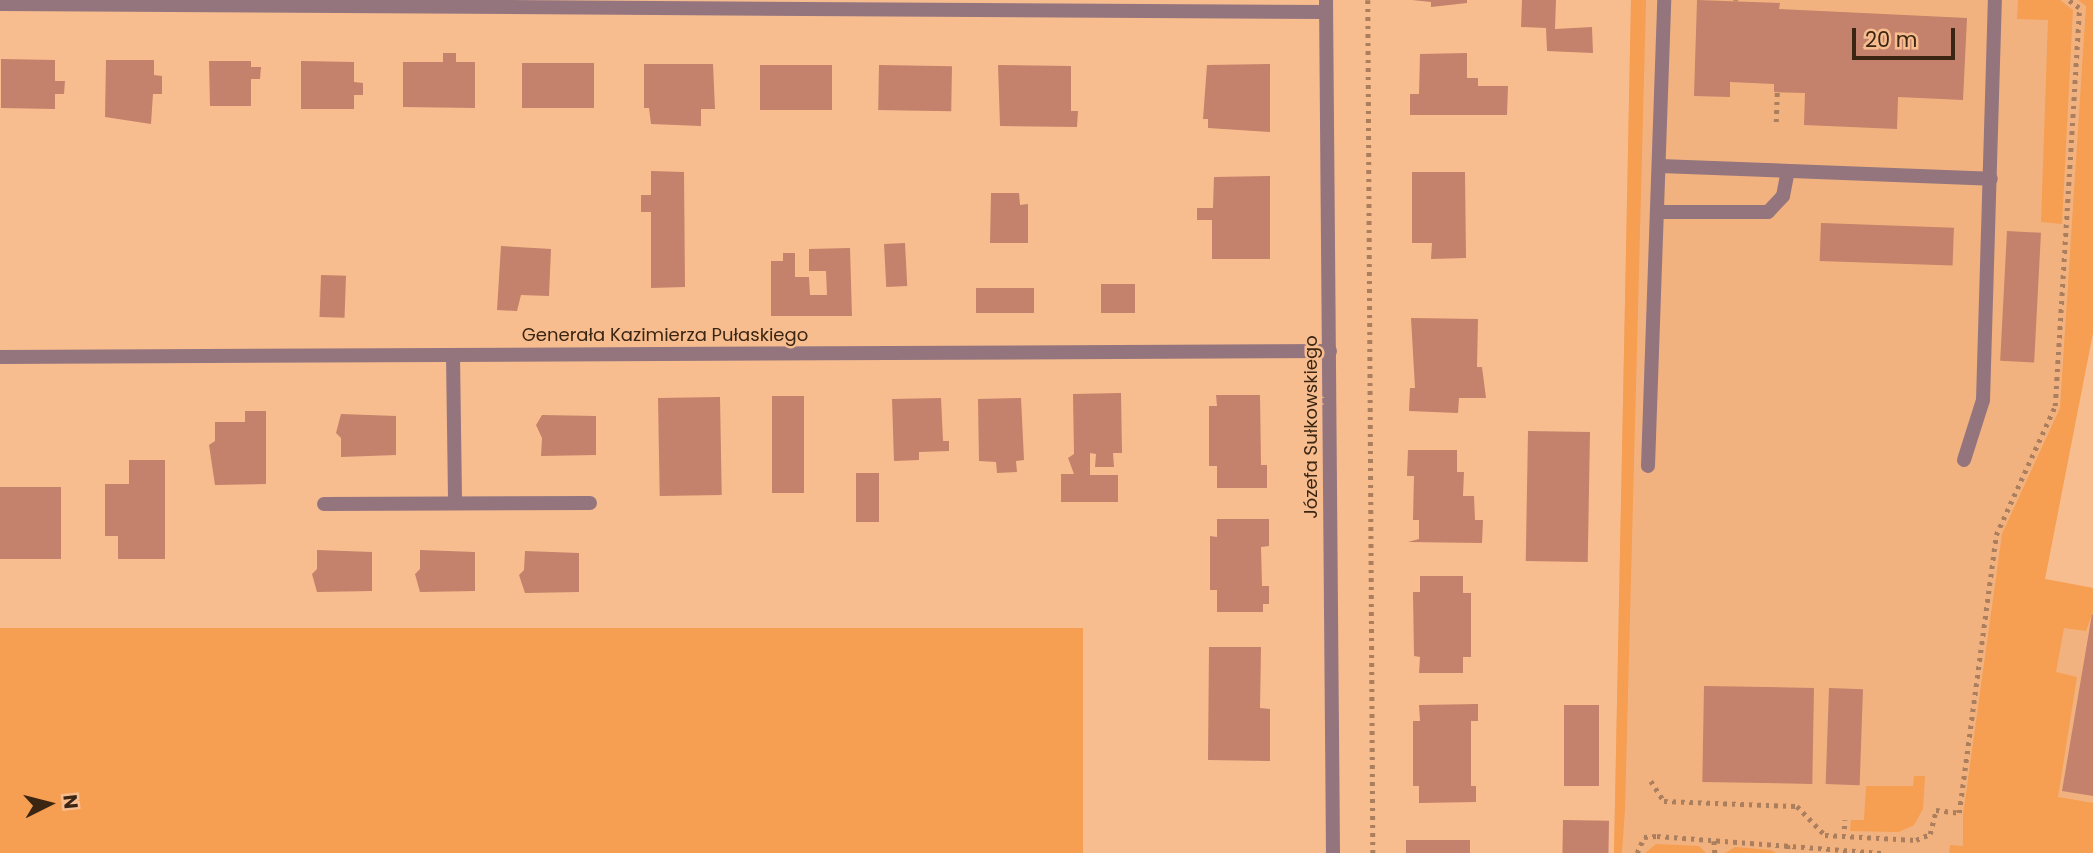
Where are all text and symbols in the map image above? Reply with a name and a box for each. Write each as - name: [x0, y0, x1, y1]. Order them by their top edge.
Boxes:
- scale bar: [1855, 14, 1958, 58]
- text: 20 m: [1865, 25, 1918, 54]
- street label: Generała Kazimierza Pułaskiego: [522, 324, 808, 346]
- street label: Józefa Sułkowskiego: [1300, 335, 1322, 519]
- north arrow: [14, 769, 84, 839]
- text: N: [56, 793, 85, 810]

